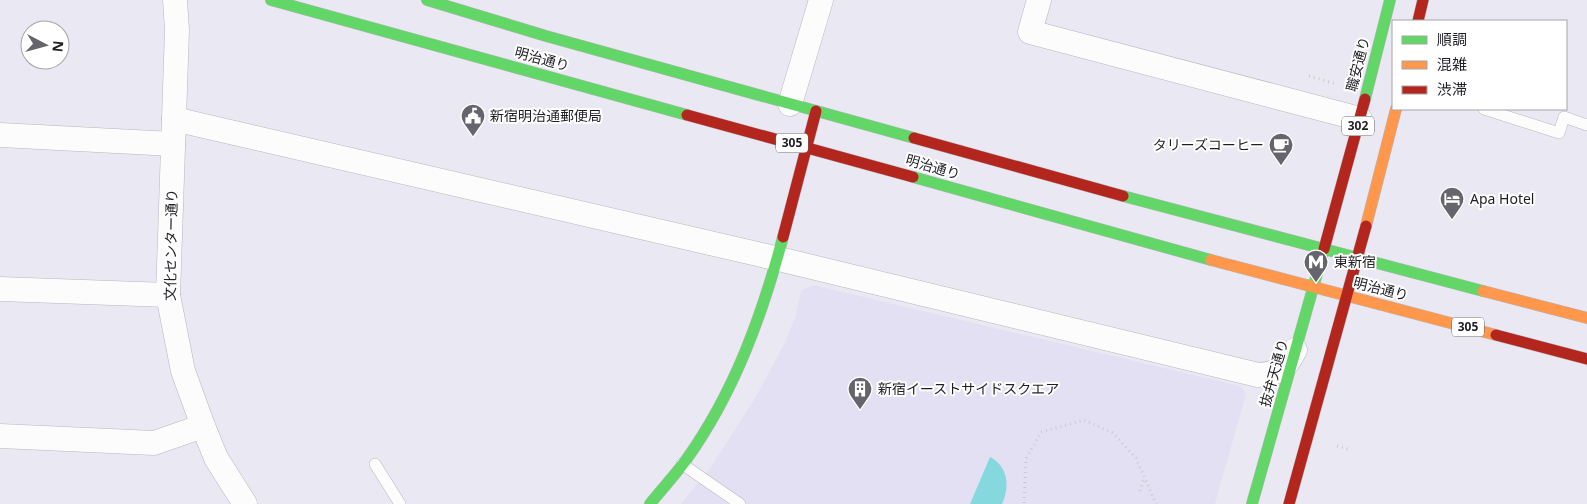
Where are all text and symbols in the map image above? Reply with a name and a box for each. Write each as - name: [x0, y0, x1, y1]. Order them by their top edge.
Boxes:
- north arrow: [20, 20, 70, 70]
- legend: [1392, 20, 1567, 110]
- text: 順調: [1437, 29, 1467, 49]
- street label: 職安通り: [1342, 34, 1374, 93]
- text: N: [48, 40, 68, 53]
- street label: 明治通り: [513, 42, 572, 75]
- text: 混雑: [1437, 54, 1467, 74]
- text: 渋滞: [1437, 79, 1467, 99]
- public building icon: 新宿明治通郵便局: [460, 103, 486, 137]
- place label: 新宿明治通郵便局: [490, 106, 602, 125]
- road number: 302: [1342, 116, 1374, 136]
- cafe icon: タリーズコーヒー: [1268, 132, 1294, 166]
- road number: 305: [776, 134, 808, 152]
- place label: タリーズコーヒー: [1153, 135, 1264, 154]
- street label: 明治通り: [904, 150, 963, 183]
- hotel icon: Apa Hotel: [1439, 186, 1465, 220]
- street label: 文化センター通り: [160, 189, 181, 301]
- place label: Apa Hotel: [1470, 189, 1534, 208]
- metro station icon: 東新宿: [1303, 249, 1329, 283]
- place label: 東新宿: [1334, 252, 1376, 271]
- street label: 明治通り: [1352, 273, 1411, 305]
- road number: 305: [1452, 318, 1484, 337]
- street label: 抜弁天通り: [1255, 337, 1292, 409]
- building icon: 新宿イーストサイドスクエア: [847, 376, 873, 410]
- place label: 新宿イーストサイドスクエア: [878, 379, 1059, 398]

